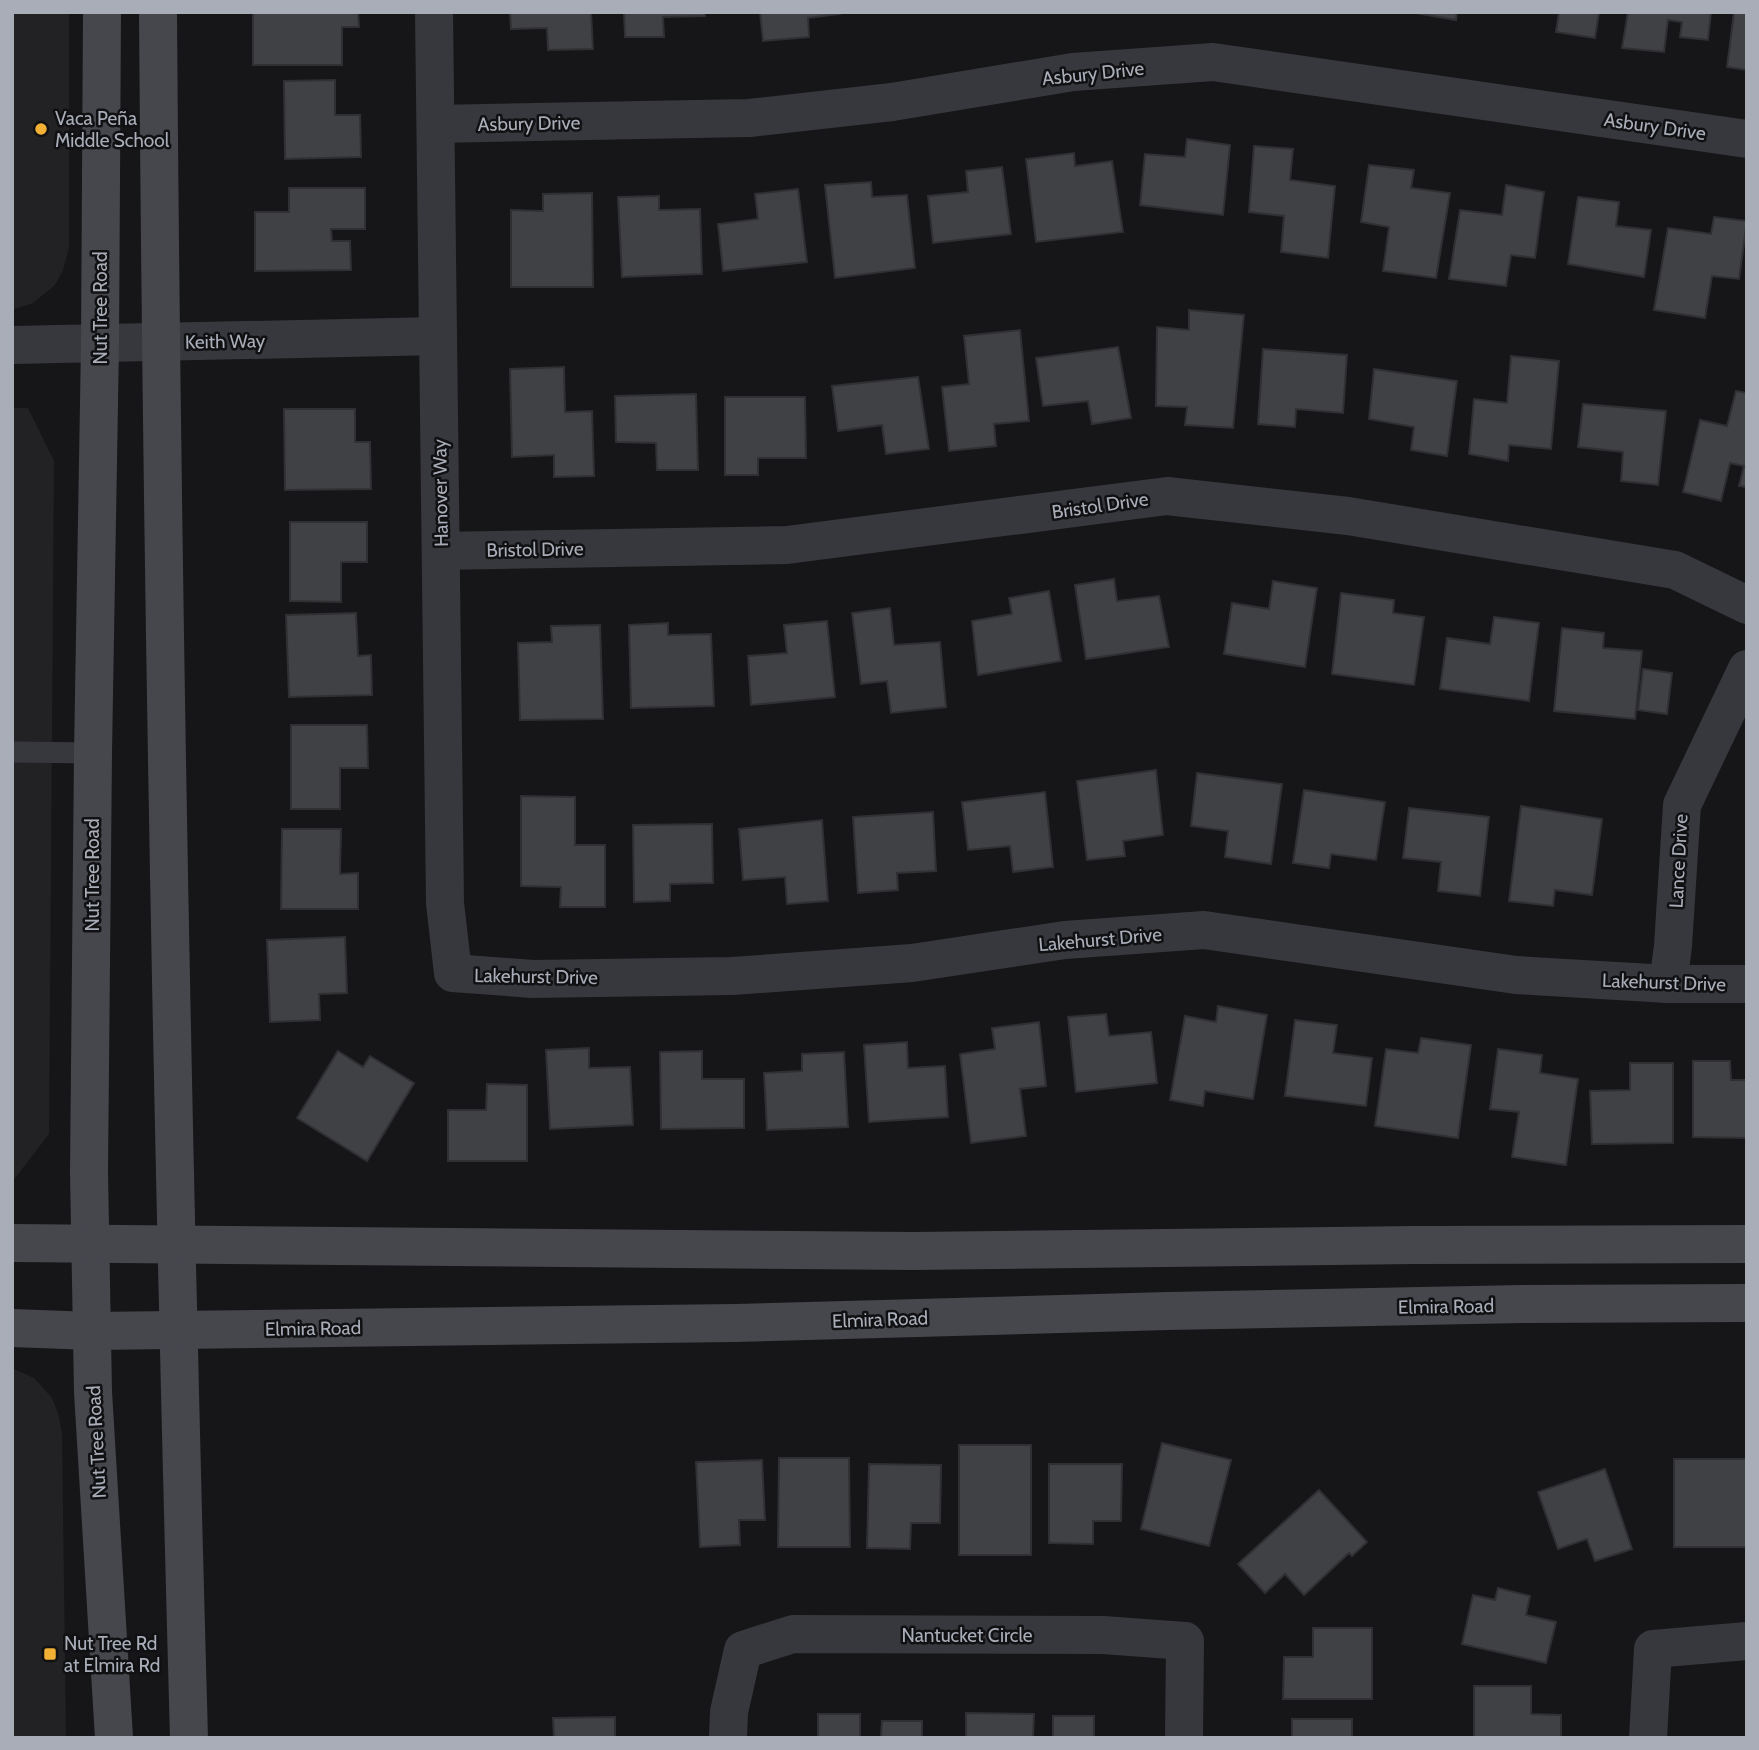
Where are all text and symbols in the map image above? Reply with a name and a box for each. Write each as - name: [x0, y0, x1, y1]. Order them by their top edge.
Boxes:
- street label: Asbury Drive: [1041, 57, 1146, 90]
- place label: Vaca Peña Middle School: [55, 107, 170, 152]
- street label: Asbury Drive: [1603, 108, 1708, 145]
- street label: Asbury Drive: [478, 111, 581, 136]
- marker: Vaca Peña Middle School: [33, 121, 49, 137]
- street label: Nut Tree Road: [89, 252, 112, 364]
- street label: Keith Way: [185, 329, 266, 354]
- street label: Hanover Way: [428, 438, 453, 547]
- street label: Bristol Drive: [1050, 487, 1150, 524]
- street label: Bristol Drive: [486, 537, 584, 562]
- street label: Lance Drive: [1665, 813, 1692, 909]
- street label: Nut Tree Road: [81, 819, 104, 931]
- street label: Lakehurst Drive: [1037, 923, 1163, 956]
- street label: Lakehurst Drive: [474, 964, 598, 989]
- street label: Lakehurst Drive: [1602, 969, 1727, 996]
- street label: Elmira Road: [1398, 1294, 1494, 1319]
- street label: Elmira Road: [832, 1306, 928, 1333]
- street label: Elmira Road: [265, 1316, 361, 1341]
- street label: Nut Tree Road: [82, 1385, 111, 1499]
- street label: Nantucket Circle: [901, 1624, 1033, 1647]
- place label: Nut Tree Rd at Elmira Rd: [64, 1632, 160, 1677]
- marker: Nut Tree Rd at Elmira Rd: [42, 1646, 58, 1662]

